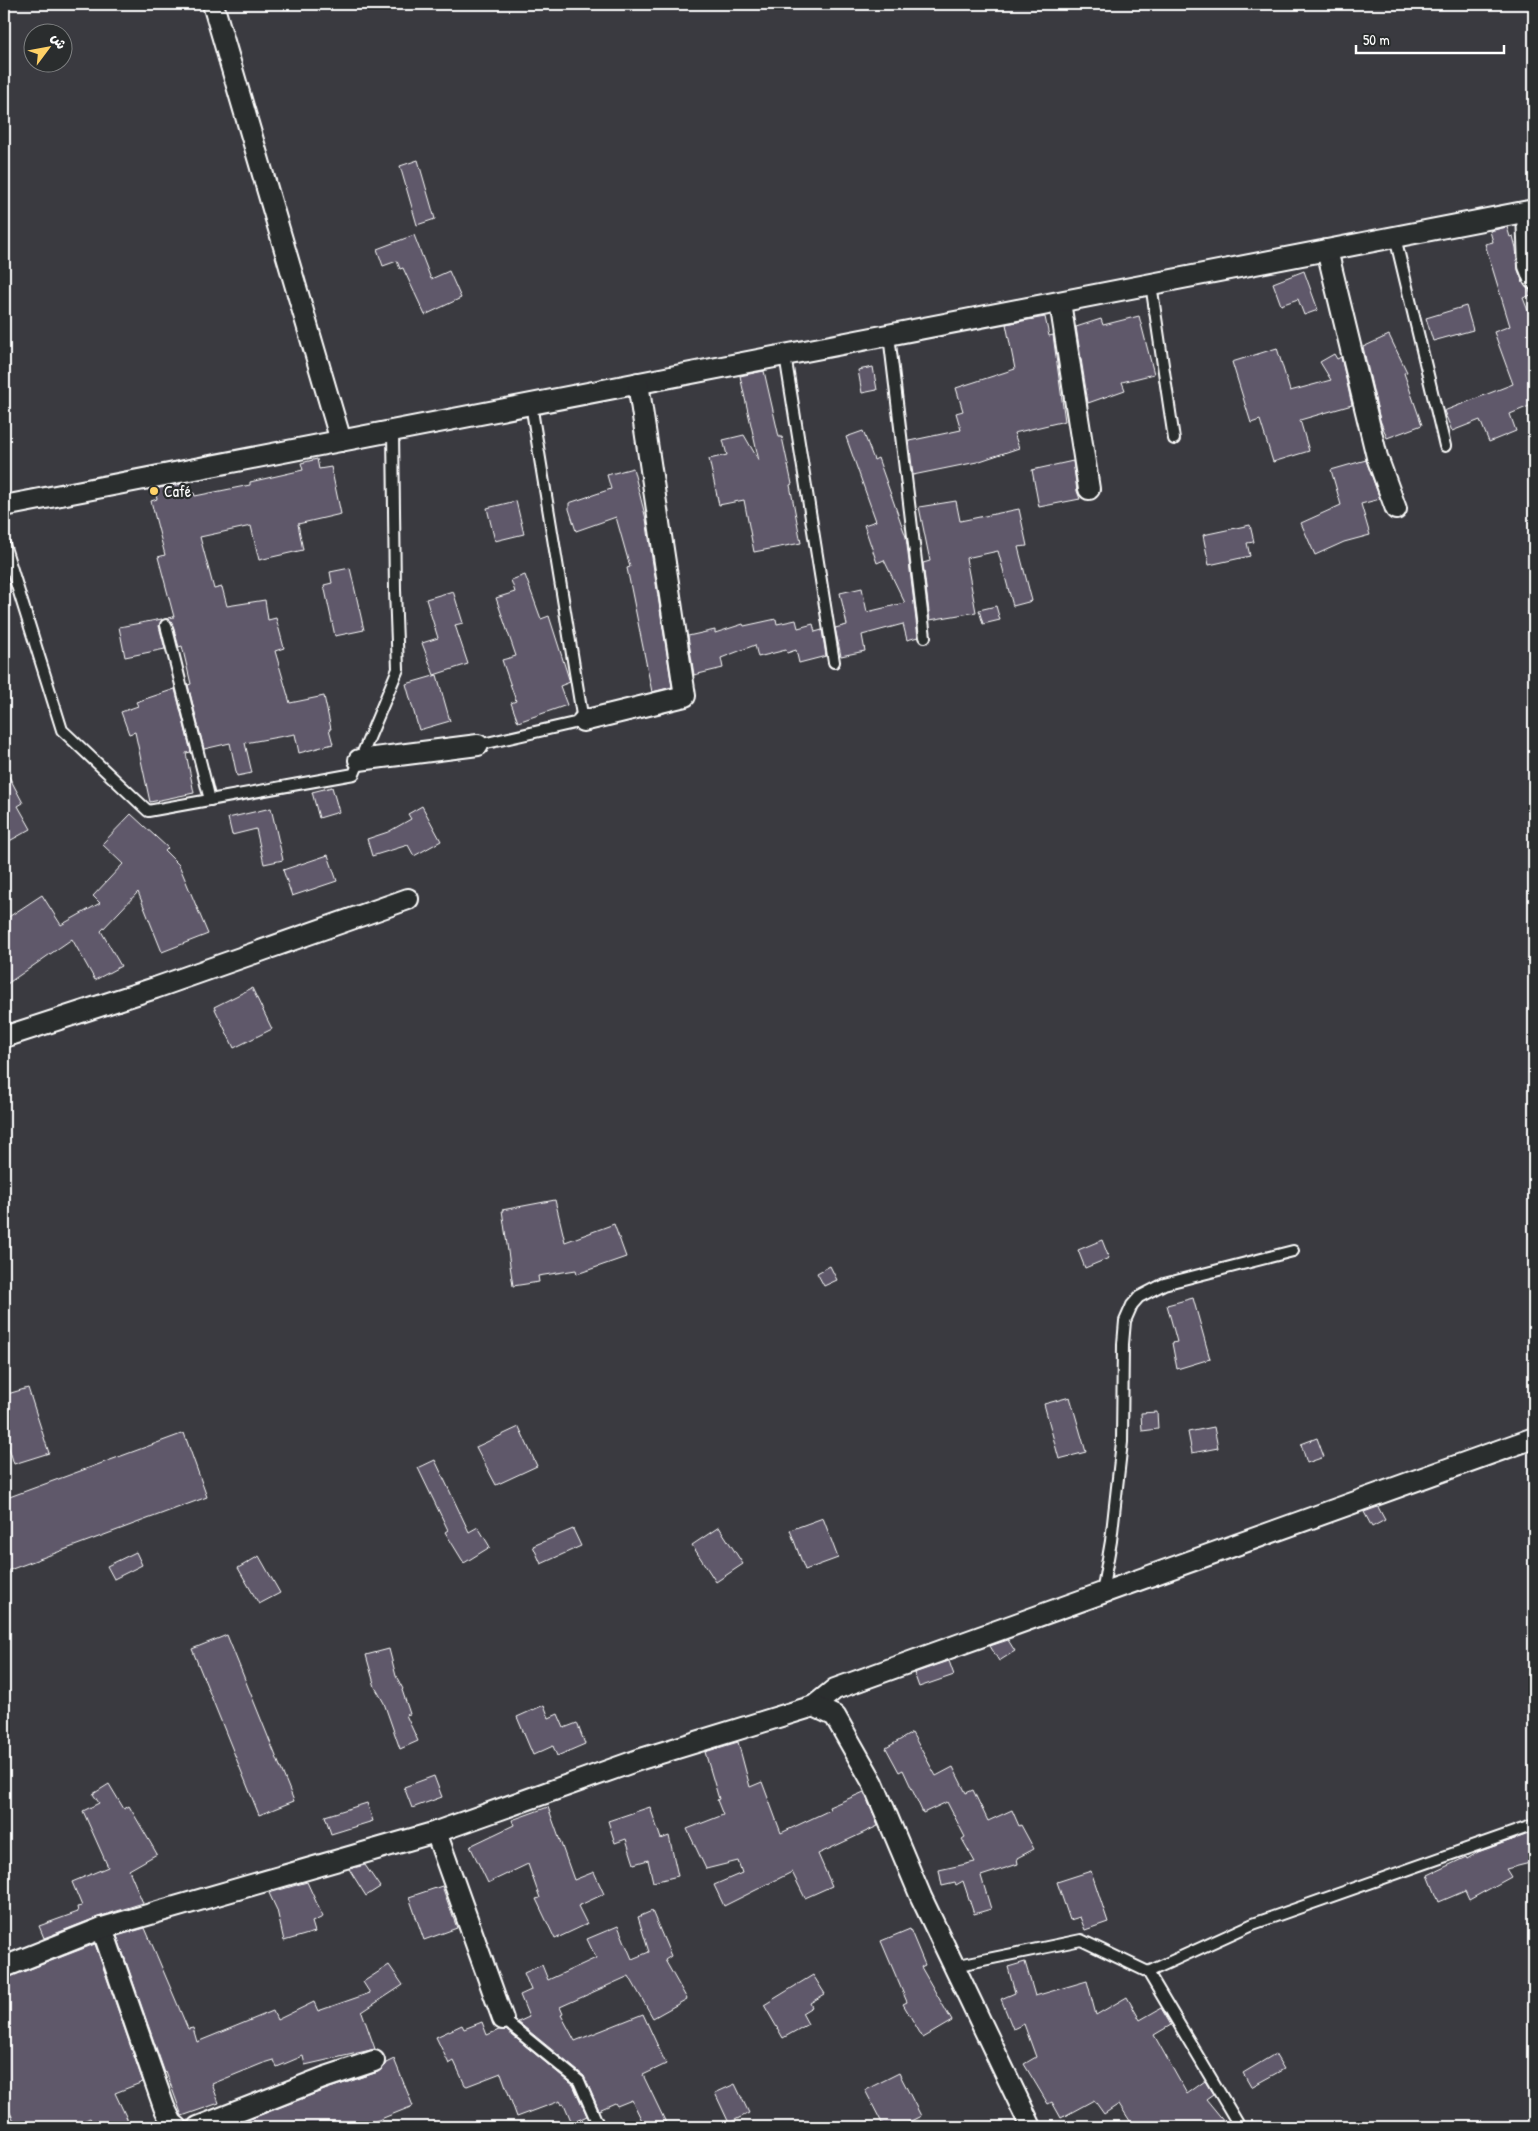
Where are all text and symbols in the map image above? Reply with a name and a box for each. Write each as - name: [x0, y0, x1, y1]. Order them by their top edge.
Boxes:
- north arrow: [22, 22, 72, 72]
- scale bar: [1356, 22, 1503, 54]
- text: ش: [47, 29, 72, 52]
- text: 50 m: [1363, 29, 1390, 50]
- place label: Café: [164, 480, 192, 502]
- marker: Café: [148, 485, 160, 497]

